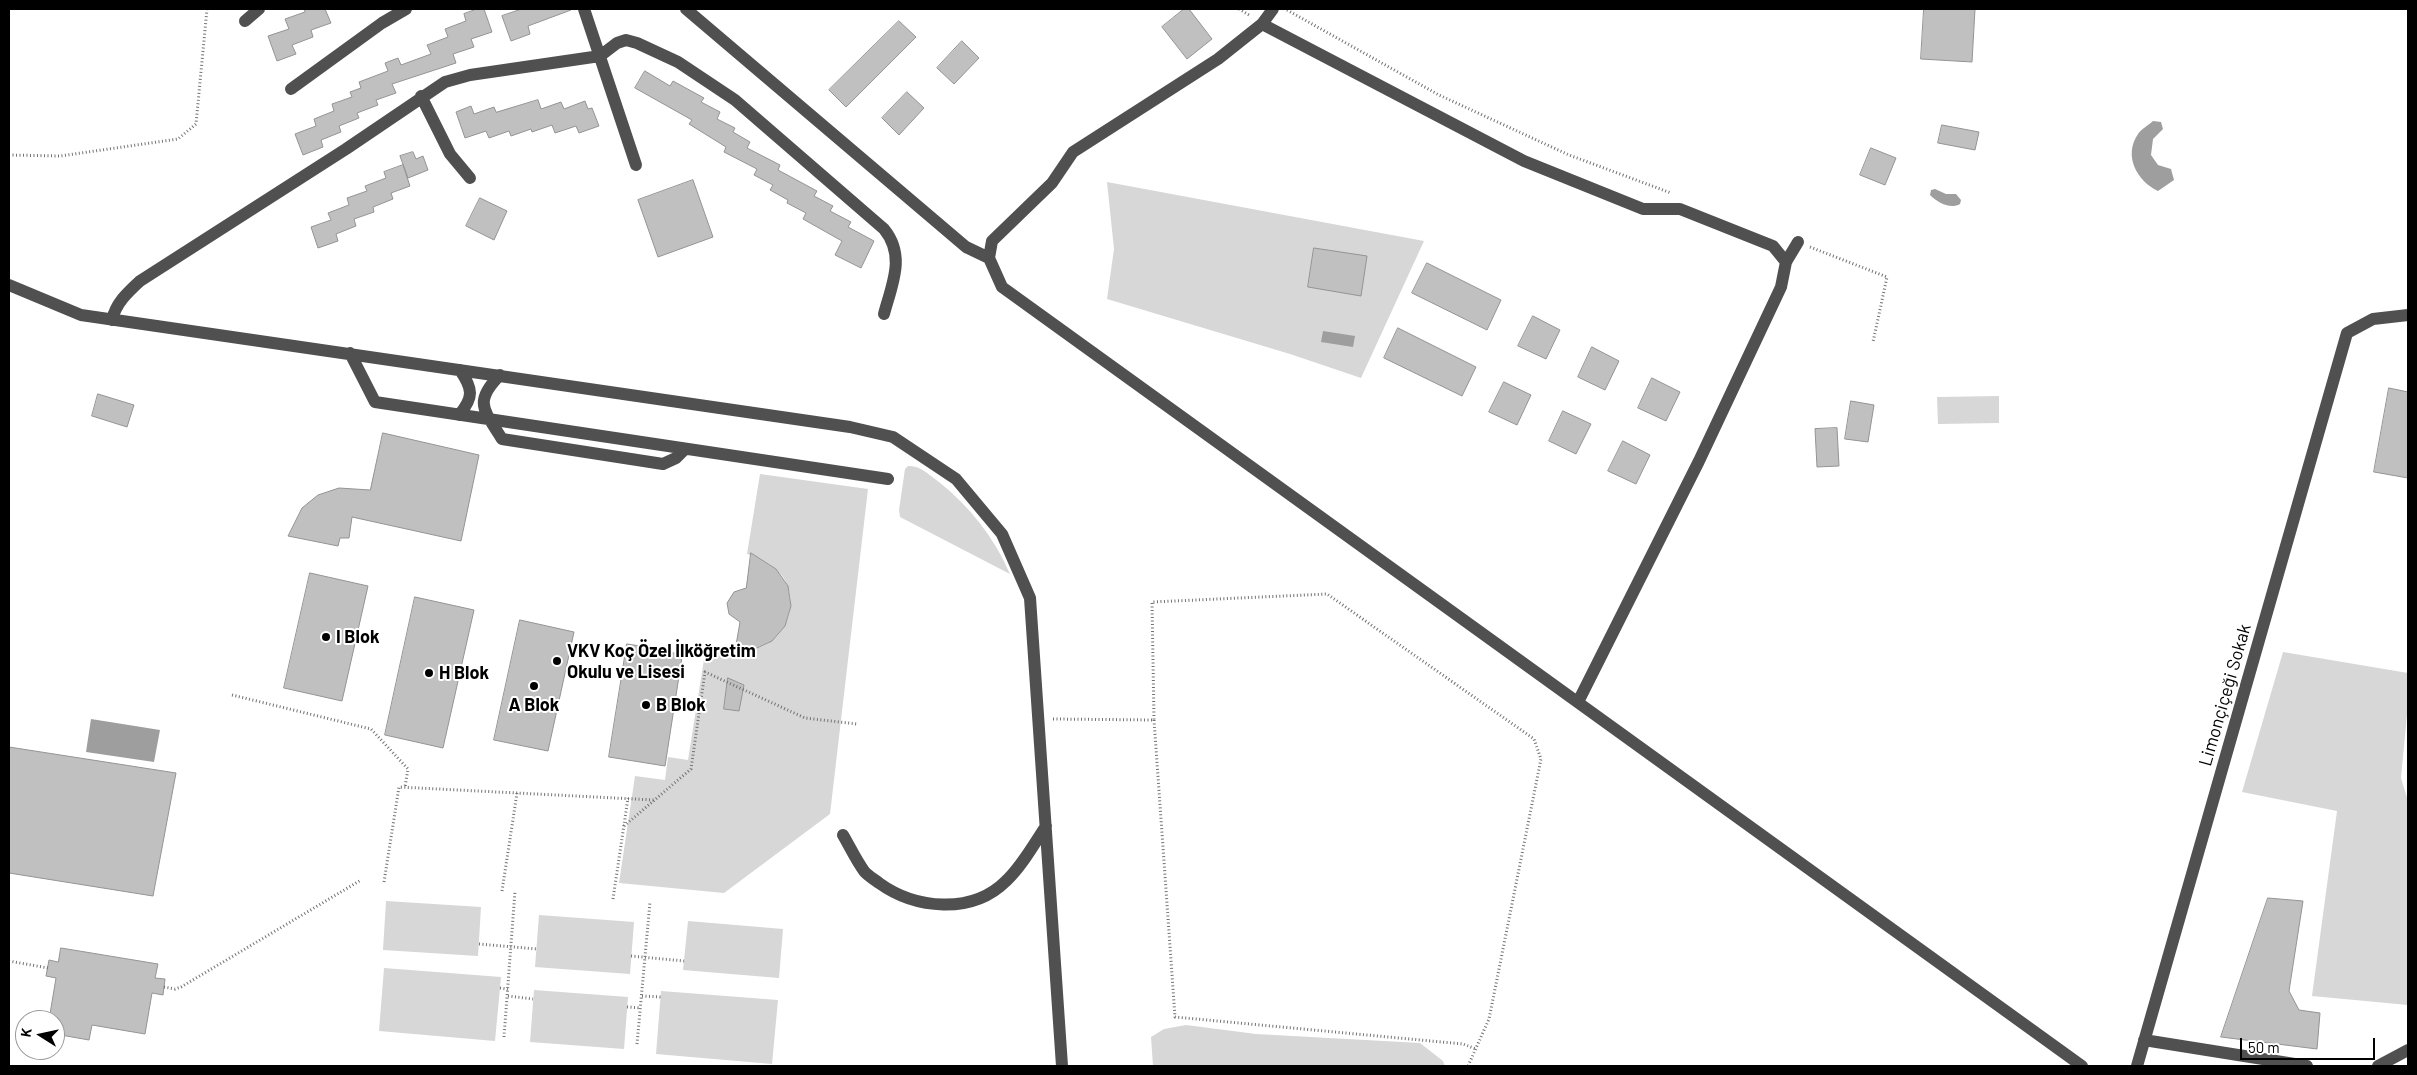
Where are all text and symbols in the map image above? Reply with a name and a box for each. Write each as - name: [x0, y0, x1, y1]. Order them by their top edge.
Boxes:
- street label: Limonçiçeği Sokak: [2194, 621, 2256, 769]
- place label: I Blok: [336, 626, 380, 648]
- marker: I Blok: [320, 631, 332, 643]
- place label: VKV Koç Özel İlköğretim Okulu ve Lisesi: [567, 640, 756, 682]
- marker: VKV Koç Özel İlköğretim Okulu ve Lisesi: [551, 655, 563, 667]
- place label: H Blok: [439, 662, 489, 684]
- marker: H Blok: [423, 667, 435, 679]
- marker: A Blok: [528, 680, 540, 692]
- place label: A Blok: [509, 694, 559, 716]
- place label: B Blok: [656, 694, 706, 716]
- marker: B Blok: [640, 699, 652, 711]
- north arrow: [15, 1010, 65, 1060]
- text: K: [17, 1027, 35, 1038]
- scale bar: [2242, 1028, 2377, 1060]
- text: 50 m: [2248, 1038, 2280, 1056]

